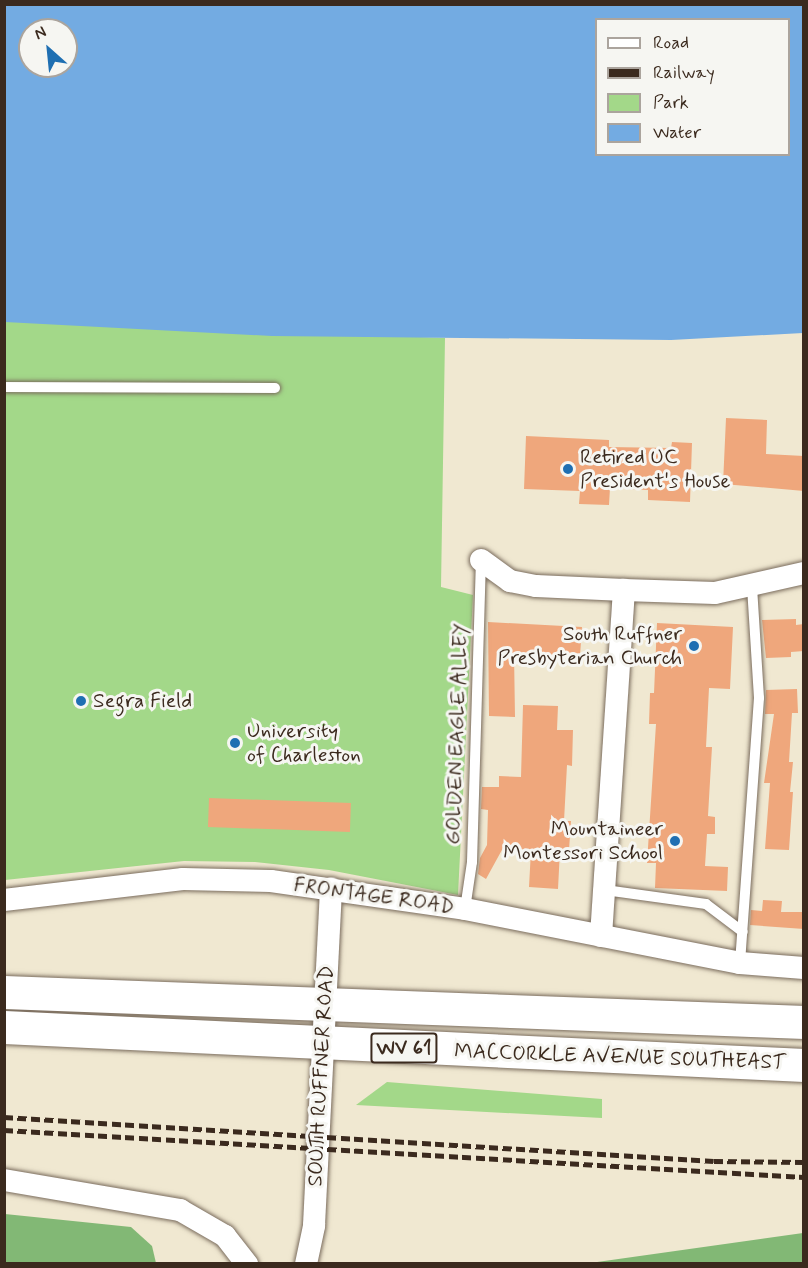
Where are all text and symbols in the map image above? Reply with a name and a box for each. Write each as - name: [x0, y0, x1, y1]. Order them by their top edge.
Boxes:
- north arrow: [18, 18, 78, 78]
- legend: [595, 18, 790, 156]
- text: N: [31, 22, 50, 45]
- text: Road: [653, 31, 689, 55]
- text: Railway: [653, 61, 715, 85]
- text: Park: [653, 91, 689, 115]
- text: Water: [653, 121, 701, 145]
- place label: Retired UC President's House: [580, 444, 734, 494]
- marker: Retired UC President's House: [561, 462, 575, 476]
- place label: South Ruffner Presbyterian Church: [493, 621, 682, 671]
- street label: GOLDEN EAGLE ALLEY: [441, 623, 473, 845]
- marker: South Ruffner Presbyterian Church: [687, 639, 701, 653]
- place label: Segra Field: [93, 688, 191, 714]
- marker: Segra Field: [74, 694, 88, 708]
- place label: University of Charleston: [247, 718, 366, 768]
- marker: University of Charleston: [228, 736, 242, 750]
- place label: Mountaineer Montessori School: [503, 816, 663, 866]
- marker: Mountaineer Montessori School: [668, 834, 682, 848]
- street label: FRONTAGE ROAD: [293, 872, 455, 920]
- street label: SOUTH RUFFNER ROAD: [303, 966, 339, 1186]
- road number: WV 61: [370, 1031, 438, 1065]
- street label: MACCORKLE AVENUE SOUTHEAST: [454, 1039, 786, 1075]

